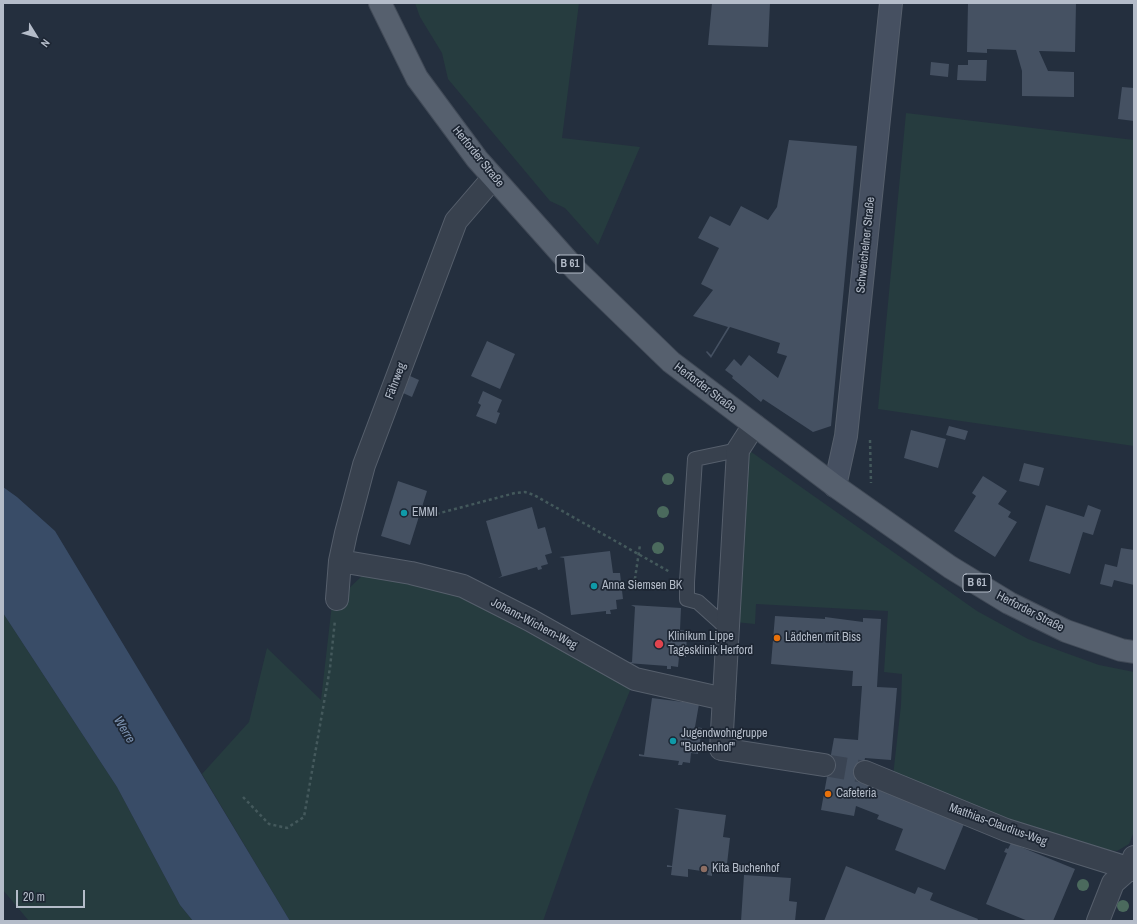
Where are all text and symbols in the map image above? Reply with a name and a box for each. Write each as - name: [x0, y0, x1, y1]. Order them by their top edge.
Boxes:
- north arrow: [16, 16, 56, 56]
- text: N: [38, 36, 53, 50]
- street label: Herforder Straße: [449, 124, 507, 190]
- street label: Schweichelner Straße: [854, 196, 878, 294]
- road number: B 61: [556, 255, 584, 273]
- street label: Herforder Straße: [671, 360, 739, 416]
- street label: Fährweg: [383, 361, 409, 401]
- place label: EMMI: [412, 506, 438, 520]
- marker: EMMI: [399, 508, 409, 518]
- road number: B 61: [963, 574, 991, 592]
- place label: Anna Siemsen BK: [602, 579, 682, 593]
- marker: Anna Siemsen BK: [589, 581, 599, 591]
- street label: Herforder Straße: [994, 589, 1066, 635]
- street label: Johann-Wichern-Weg: [488, 595, 580, 653]
- place label: Klinikum Lippe Tagesklinik Herford: [668, 630, 753, 658]
- place label: Lädchen mit Biss: [785, 631, 861, 645]
- marker: Lädchen mit Biss: [772, 633, 782, 643]
- marker: Klinikum Lippe Tagesklinik Herford: [653, 638, 665, 650]
- water label: Werre: [110, 714, 138, 746]
- place label: Jugendwohngruppe "Buchenhof": [681, 727, 767, 755]
- marker: Jugendwohngruppe "Buchenhof": [668, 736, 678, 746]
- place label: Cafeteria: [836, 787, 876, 801]
- marker: Cafeteria: [823, 789, 833, 799]
- street label: Matthias-Claudius-Weg: [947, 801, 1049, 849]
- place label: Kita Buchenhof: [712, 862, 779, 876]
- marker: Kita Buchenhof: [699, 864, 709, 874]
- scale bar: [18, 882, 87, 908]
- text: 20 m: [23, 889, 45, 905]

